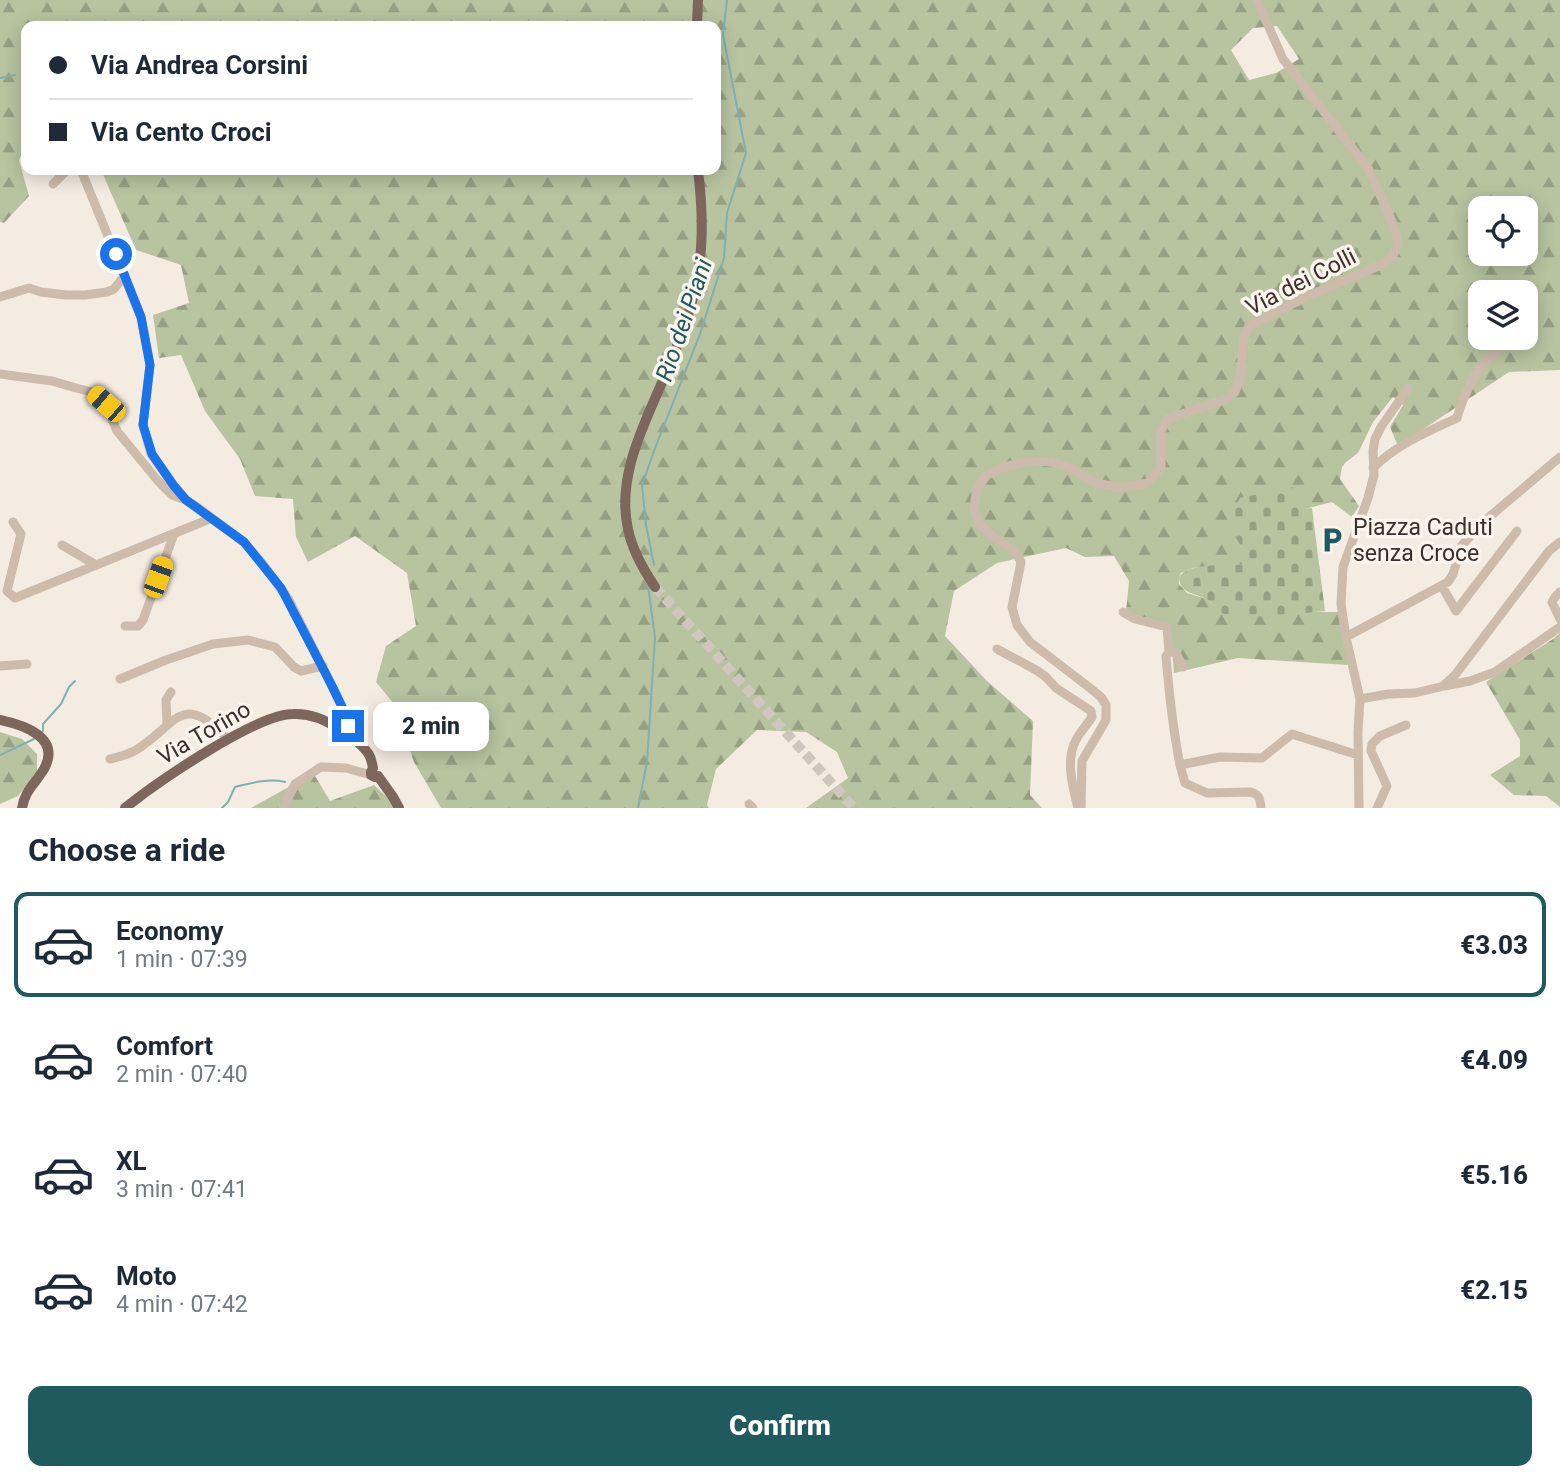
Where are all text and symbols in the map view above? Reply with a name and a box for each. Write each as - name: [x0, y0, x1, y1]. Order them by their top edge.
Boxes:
- text: Via Andrea Corsini: [91, 50, 308, 80]
- text: Via Cento Croci: [91, 117, 272, 147]
- map controls: [1468, 196, 1538, 350]
- button: locate: [1468, 196, 1538, 266]
- route start: [100, 238, 132, 270]
- street label: Via dei Colli: [1242, 243, 1360, 321]
- water label: Rio dei Piani: [650, 255, 718, 385]
- button: layers: [1468, 280, 1538, 350]
- car: [84, 382, 129, 426]
- place label: Piazza Caduti senza Croce: [1353, 514, 1493, 567]
- parking icon: Piazza Caduti senza Croce: [1317, 525, 1347, 555]
- car: [141, 554, 176, 600]
- street label: Via Torino: [153, 696, 255, 770]
- callout: 2 min: [372, 702, 488, 750]
- route end: [332, 710, 364, 742]
- text: 2 min: [402, 713, 460, 740]
- text: Choose a ride: [28, 831, 225, 869]
- icon: car: [32, 913, 95, 976]
- text: Economy: [116, 916, 223, 946]
- text: €3.03: [1460, 930, 1528, 960]
- text: 1 min · 07:39: [116, 946, 248, 973]
- icon: car: [32, 1028, 95, 1091]
- text: Comfort: [116, 1031, 213, 1061]
- text: €4.09: [1460, 1045, 1528, 1075]
- text: 2 min · 07:40: [116, 1061, 248, 1088]
- icon: car: [32, 1143, 95, 1206]
- text: XL: [116, 1146, 147, 1176]
- text: €5.16: [1460, 1160, 1528, 1190]
- text: 3 min · 07:41: [116, 1176, 248, 1203]
- icon: car: [32, 1258, 95, 1321]
- text: Moto: [116, 1261, 177, 1291]
- text: €2.15: [1460, 1275, 1528, 1305]
- text: 4 min · 07:42: [116, 1291, 248, 1318]
- button: Confirm: [28, 1386, 1532, 1466]

